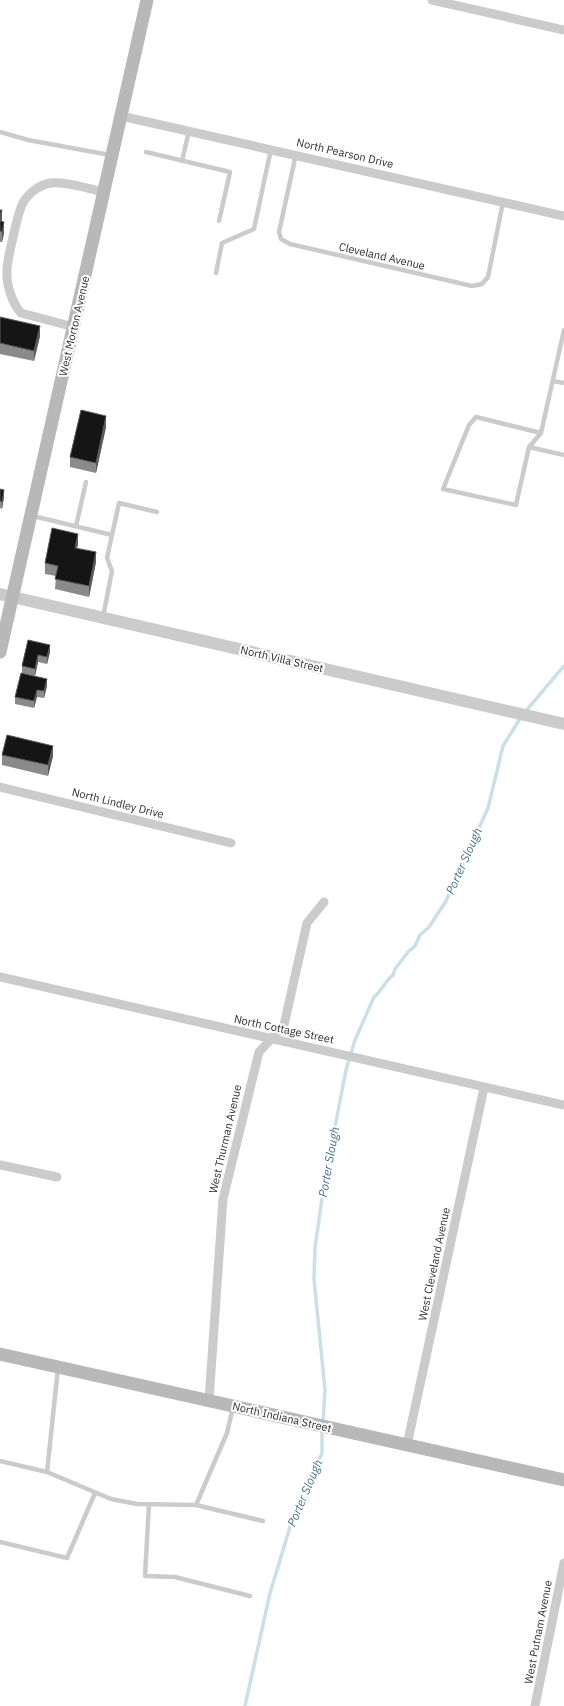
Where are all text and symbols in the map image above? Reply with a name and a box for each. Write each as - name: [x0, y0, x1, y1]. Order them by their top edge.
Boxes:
- street label: North Pearson Drive: [295, 135, 395, 171]
- street label: Cleveland Avenue: [338, 239, 426, 273]
- street label: West Morton Avenue: [56, 275, 92, 377]
- street label: North Villa Street: [239, 643, 325, 675]
- street label: North Lindley Drive: [71, 785, 165, 821]
- water label: Porter Slough: [442, 825, 485, 896]
- street label: North Cottage Street: [233, 1012, 335, 1046]
- street label: West Thurman Avenue: [206, 1083, 244, 1195]
- water label: Porter Slough: [315, 1125, 342, 1198]
- street label: West Cleveland Avenue: [415, 1206, 453, 1322]
- street label: North Indiana Street: [231, 1399, 333, 1435]
- water label: Porter Slough: [284, 1457, 325, 1529]
- street label: West Putnam Avenue: [521, 1579, 555, 1685]

